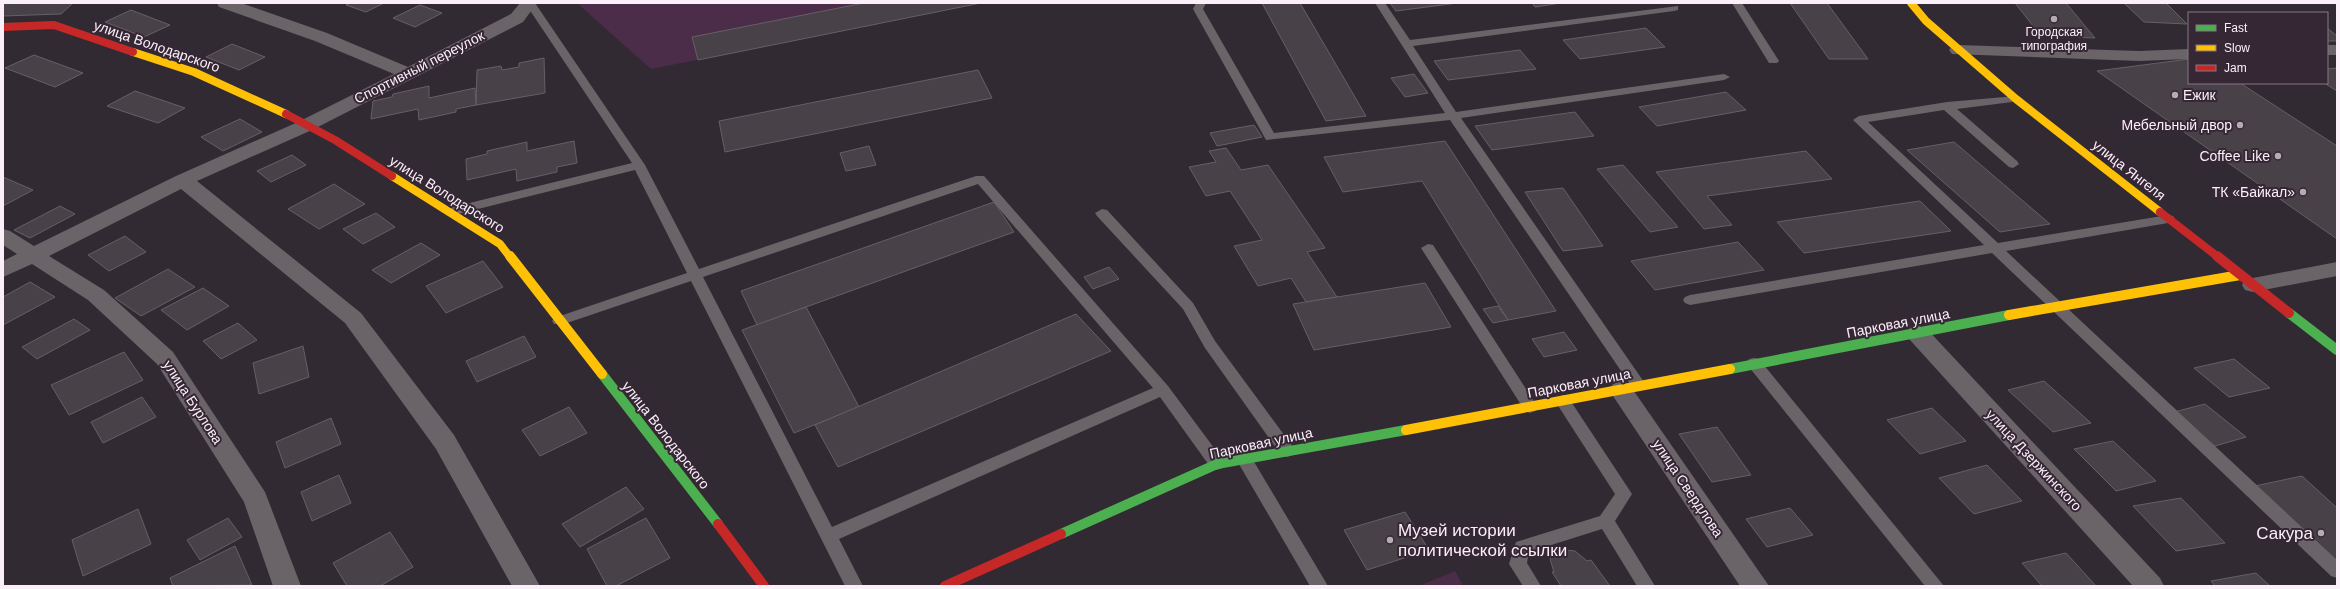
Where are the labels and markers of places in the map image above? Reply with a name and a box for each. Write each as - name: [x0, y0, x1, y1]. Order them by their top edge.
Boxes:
- marker: Городская типография: [2049, 14, 2059, 24]
- place label: Городская типография: [2021, 25, 2087, 53]
- place label: Ежик: [2183, 87, 2217, 103]
- marker: Ежик: [2170, 90, 2180, 100]
- place label: Мебельный двор: [2121, 117, 2232, 133]
- marker: Мебельный двор: [2235, 120, 2245, 130]
- place label: Coffee Like: [2199, 148, 2270, 164]
- marker: Coffee Like: [2273, 151, 2283, 161]
- place label: ТК «Байкал»: [2212, 184, 2295, 200]
- marker: ТК «Байкал»: [2298, 187, 2308, 197]
- place label: Музей истории политической ссылки: [1398, 521, 1567, 560]
- place label: Сакура: [2256, 524, 2314, 543]
- marker: Сакура: [2316, 528, 2326, 538]
- marker: Музей истории политической ссылки: [1385, 535, 1395, 545]

